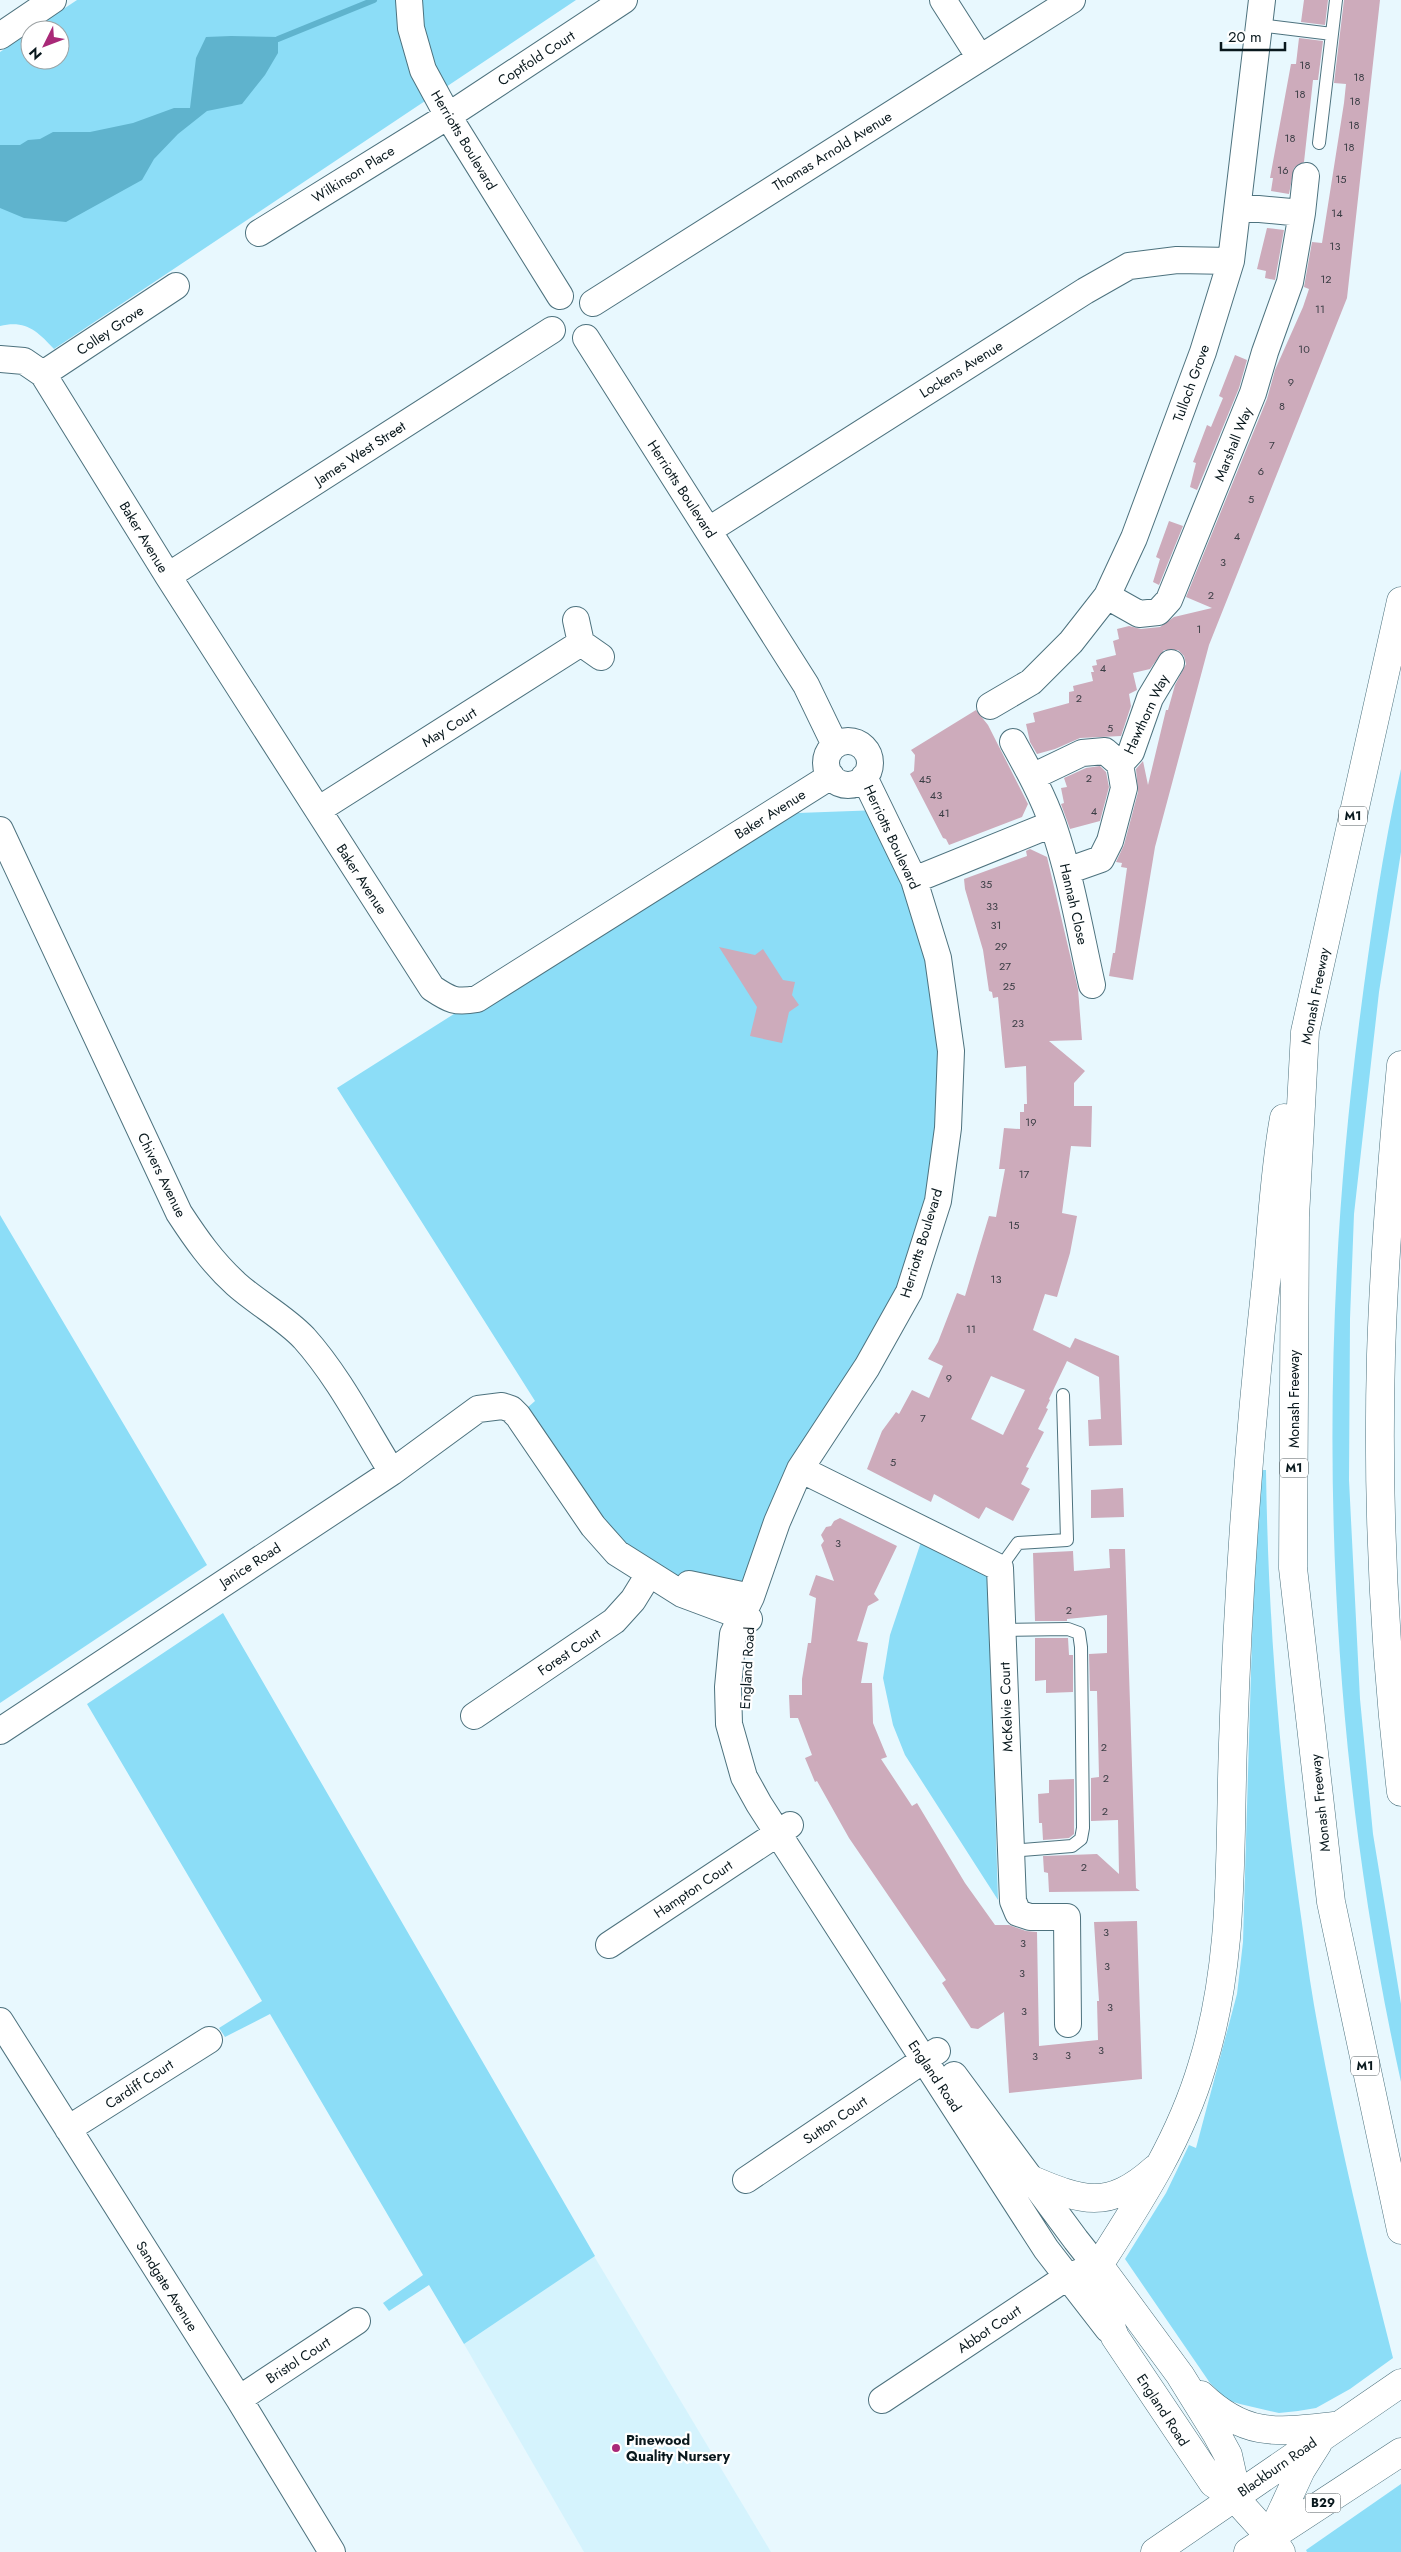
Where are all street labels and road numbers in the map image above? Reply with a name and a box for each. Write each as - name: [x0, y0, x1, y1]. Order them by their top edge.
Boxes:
- street label: Coptfold Court: [493, 25, 579, 90]
- street label: Herriotts Boulevard: [426, 86, 502, 194]
- street label: Thomas Arnold Avenue: [769, 106, 895, 196]
- street label: Wilkinson Place: [308, 141, 398, 207]
- street label: Colley Grove: [72, 300, 148, 360]
- street label: Lockens Avenue: [916, 335, 1006, 403]
- street label: Tulloch Grove: [1168, 341, 1214, 425]
- street label: Marshall Way: [1209, 403, 1257, 484]
- street label: James West Street: [309, 416, 410, 491]
- street label: Herriotts Boulevard: [643, 436, 721, 542]
- street label: Baker Avenue: [115, 497, 173, 577]
- street label: Hawthorn Way: [1119, 670, 1174, 757]
- street label: May Court: [418, 702, 481, 752]
- street label: Herriotts Boulevard: [859, 781, 925, 893]
- street label: Baker Avenue: [731, 784, 809, 844]
- road number: M1: [1339, 806, 1367, 826]
- street label: Baker Avenue: [332, 840, 392, 918]
- street label: Hannah Close: [1055, 861, 1093, 947]
- street label: Monash Freeway: [1296, 945, 1334, 1046]
- street label: Chivers Avenue: [133, 1129, 191, 1221]
- street label: Herriotts Boulevard: [895, 1186, 947, 1300]
- street label: Monash Freeway: [1284, 1349, 1304, 1448]
- road number: M1: [1280, 1459, 1308, 1478]
- street label: Janice Road: [214, 1538, 285, 1593]
- street label: Forest Court: [534, 1623, 605, 1680]
- street label: England Road: [735, 1626, 759, 1710]
- street label: McKelvie Court: [994, 1661, 1018, 1752]
- street label: Monash Freeway: [1305, 1752, 1335, 1853]
- street label: Hampton Court: [650, 1855, 737, 1923]
- street label: England Road: [904, 2036, 966, 2116]
- street label: Cardiff Court: [101, 2054, 178, 2114]
- road number: M1: [1351, 2056, 1379, 2076]
- street label: Sutton Court: [799, 2091, 872, 2149]
- street label: Sandgate Avenue: [131, 2237, 203, 2335]
- street label: Abbot Court: [953, 2300, 1025, 2358]
- street label: Bristol Court: [262, 2331, 335, 2388]
- street label: England Road: [1132, 2370, 1194, 2450]
- street label: Blackburn Road: [1233, 2432, 1321, 2502]
- road number: B29: [1306, 2494, 1340, 2512]

